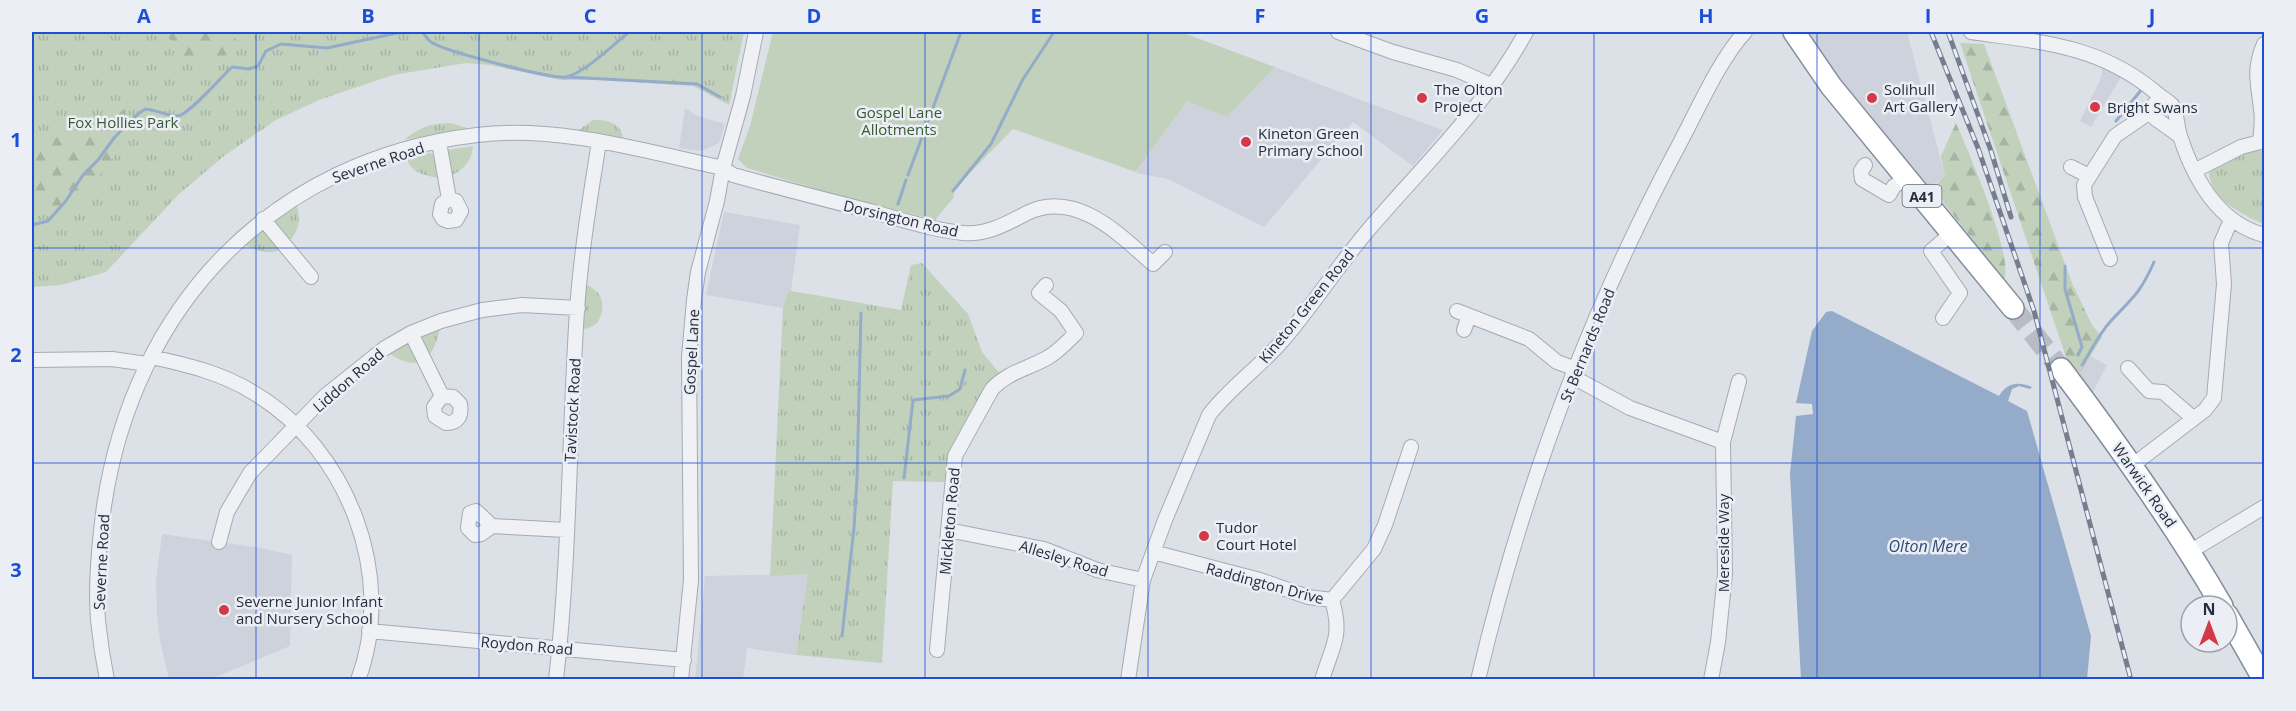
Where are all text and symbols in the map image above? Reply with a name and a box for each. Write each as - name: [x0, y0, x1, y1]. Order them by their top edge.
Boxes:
- text: A: [137, 2, 151, 29]
- text: B: [361, 2, 375, 29]
- text: C: [584, 2, 597, 29]
- text: D: [807, 2, 821, 29]
- text: E: [1030, 2, 1042, 29]
- text: F: [1255, 2, 1265, 29]
- text: G: [1475, 2, 1489, 29]
- text: H: [1698, 2, 1714, 29]
- text: I: [1925, 2, 1931, 29]
- text: J: [2147, 2, 2155, 29]
- place label: The Olton Project: [1434, 79, 1503, 116]
- place label: Solihull Art Gallery: [1884, 79, 1958, 116]
- marker: The Olton Project: [1415, 91, 1429, 105]
- marker: Solihull Art Gallery: [1865, 91, 1879, 105]
- place label: Bright Swans: [2107, 97, 2198, 117]
- marker: Bright Swans: [2088, 100, 2102, 114]
- park label: Gospel Lane Allotments: [856, 102, 942, 139]
- park label: Fox Hollies Park: [68, 112, 179, 132]
- place label: Kineton Green Primary School: [1258, 123, 1363, 160]
- text: 1: [10, 126, 22, 153]
- marker: Kineton Green Primary School: [1239, 135, 1253, 149]
- street label: Severne Road: [329, 137, 427, 187]
- road number: A41: [1902, 185, 1942, 207]
- street label: Dorsington Road: [841, 195, 961, 241]
- street label: Kineton Green Road: [1254, 245, 1358, 367]
- street label: St Bernards Road: [1555, 285, 1619, 405]
- street label: Gospel Lane: [679, 308, 703, 396]
- text: 2: [10, 341, 22, 368]
- street label: Liddon Road: [308, 344, 388, 416]
- street label: Tavistock Road: [559, 357, 585, 463]
- street label: Warwick Road: [2109, 439, 2181, 531]
- street label: Mickleton Road: [934, 466, 964, 576]
- street label: Mereside Way: [1713, 493, 1733, 592]
- street label: Severne Road: [89, 514, 113, 610]
- place label: Tudor Court Hotel: [1216, 517, 1297, 554]
- marker: Tudor Court Hotel: [1197, 529, 1211, 543]
- street label: Allesley Road: [1017, 535, 1111, 581]
- water label: Olton Mere: [1889, 535, 1967, 557]
- text: 3: [10, 556, 22, 583]
- street label: Raddington Drive: [1204, 558, 1326, 608]
- place label: Severne Junior Infant and Nursery School: [236, 591, 383, 628]
- north arrow: [2179, 594, 2239, 654]
- text: N: [2202, 598, 2216, 620]
- marker: Severne Junior Infant and Nursery School: [217, 603, 231, 617]
- street label: Roydon Road: [480, 631, 574, 659]

